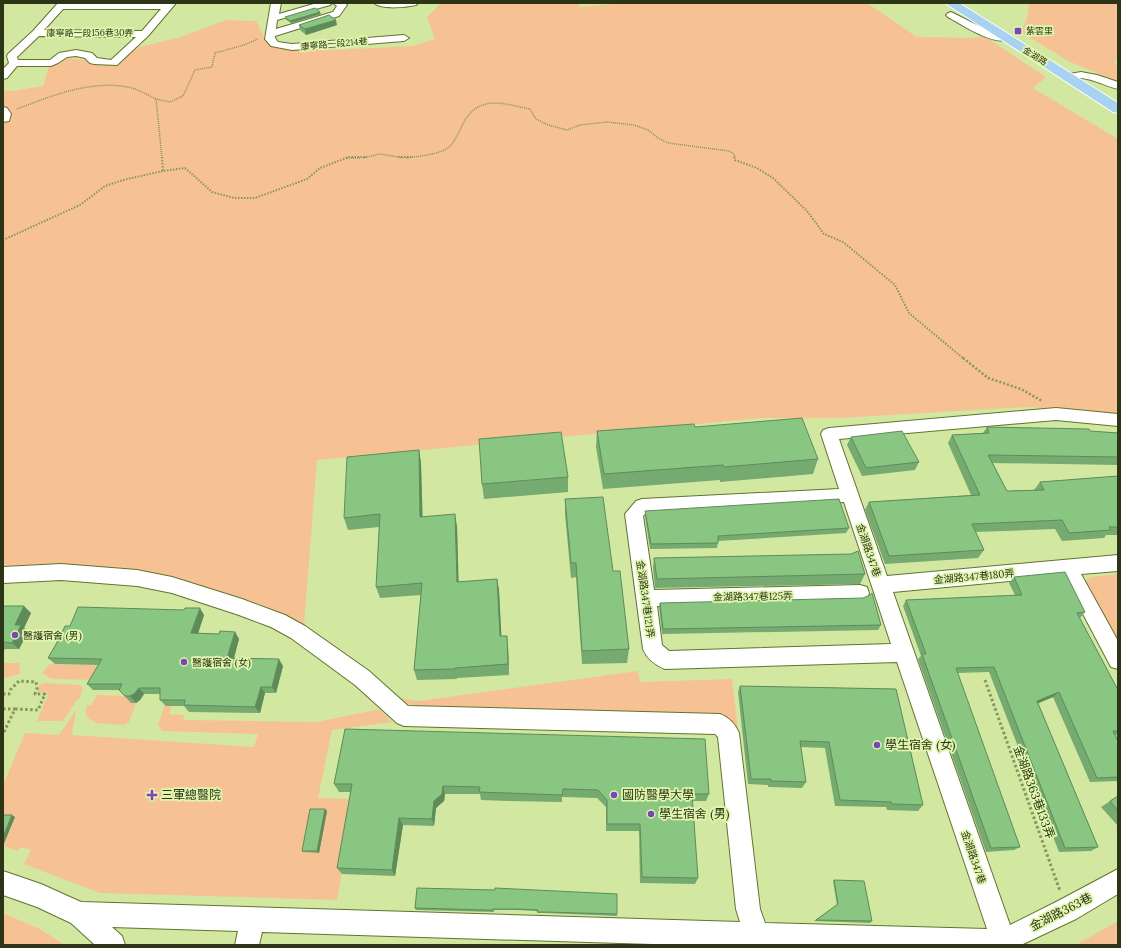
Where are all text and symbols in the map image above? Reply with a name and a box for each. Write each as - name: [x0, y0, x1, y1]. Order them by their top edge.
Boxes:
- place label: 紫雲里: [1026, 25, 1053, 36]
- marker: 紫雲里: [1013, 26, 1023, 36]
- street label: 康寧路一段156巷30弄: [47, 27, 134, 38]
- street label: 康寧路一段214巷: [300, 35, 368, 52]
- street label: 金湖路: [1021, 44, 1050, 67]
- street label: 金湖路347巷: [853, 522, 884, 579]
- street label: 金湖路347巷121弄: [634, 559, 657, 639]
- street label: 金湖路347巷180弄: [933, 566, 1015, 587]
- street label: 金湖路347巷125弄: [713, 589, 793, 604]
- place label: 醫護宿舍 (男): [23, 629, 82, 642]
- marker: 醫護宿舍 (男): [10, 630, 20, 640]
- place label: 醫護宿舍 (女): [192, 656, 251, 669]
- marker: 醫護宿舍 (女): [179, 657, 189, 667]
- place label: 學生宿舍 (女): [885, 737, 956, 753]
- marker: 學生宿舍 (女): [872, 740, 882, 750]
- street label: 金湖路363巷133弄: [1011, 743, 1058, 840]
- place label: 三軍總醫院: [161, 787, 221, 802]
- place label: 國防醫學大學: [622, 787, 694, 802]
- marker: 三軍總醫院: [146, 789, 158, 801]
- marker: 國防醫學大學: [609, 790, 619, 800]
- place label: 學生宿舍 (男): [659, 806, 730, 822]
- marker: 學生宿舍 (男): [646, 809, 656, 819]
- street label: 金湖路347巷: [958, 829, 989, 886]
- street label: 金湖路363巷: [1027, 889, 1095, 934]

